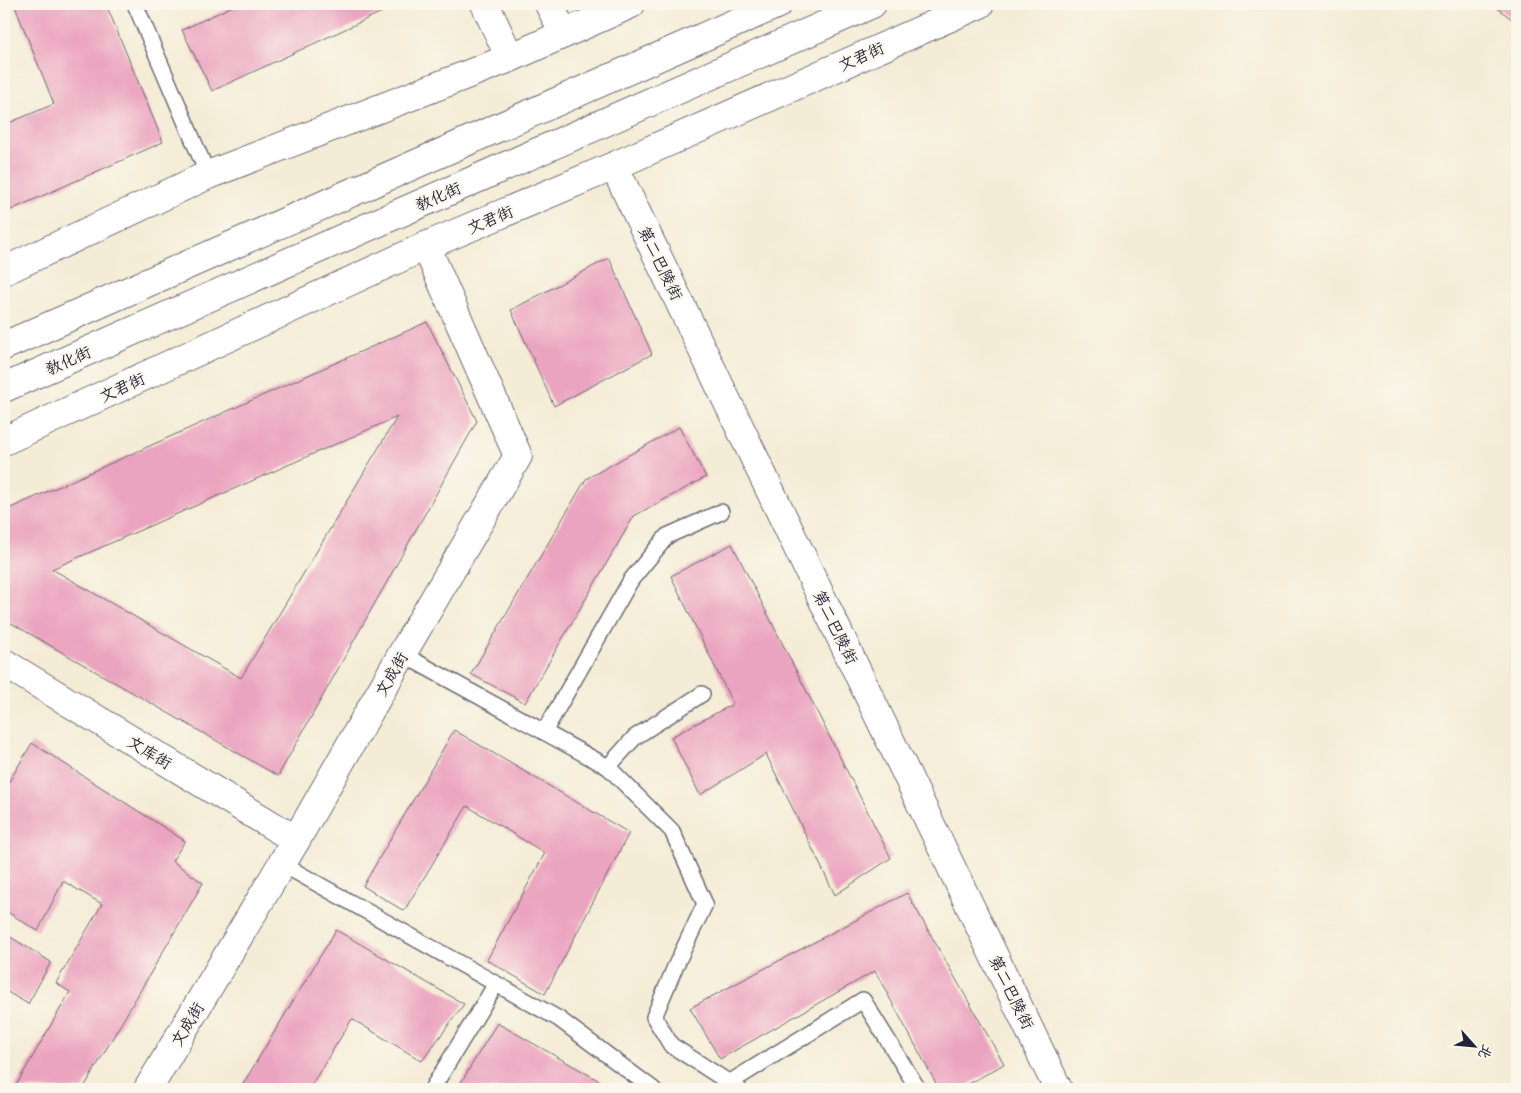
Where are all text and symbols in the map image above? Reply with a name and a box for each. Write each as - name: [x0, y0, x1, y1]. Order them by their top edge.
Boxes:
- street label: 文君街: [833, 33, 889, 79]
- street label: 教化街: [410, 173, 466, 219]
- street label: 文君街: [462, 197, 518, 242]
- street label: 第二巴陵街: [630, 221, 691, 306]
- street label: 教化街: [40, 337, 96, 383]
- street label: 文君街: [94, 364, 150, 411]
- street label: 第二巴陵街: [805, 585, 866, 670]
- street label: 文成街: [367, 646, 416, 702]
- street label: 文库街: [122, 728, 178, 777]
- street label: 第二巴陵街: [981, 950, 1042, 1035]
- street label: 文成街: [163, 996, 212, 1052]
- north arrow: [1448, 1020, 1498, 1070]
- text: 北: [1471, 1040, 1499, 1064]

